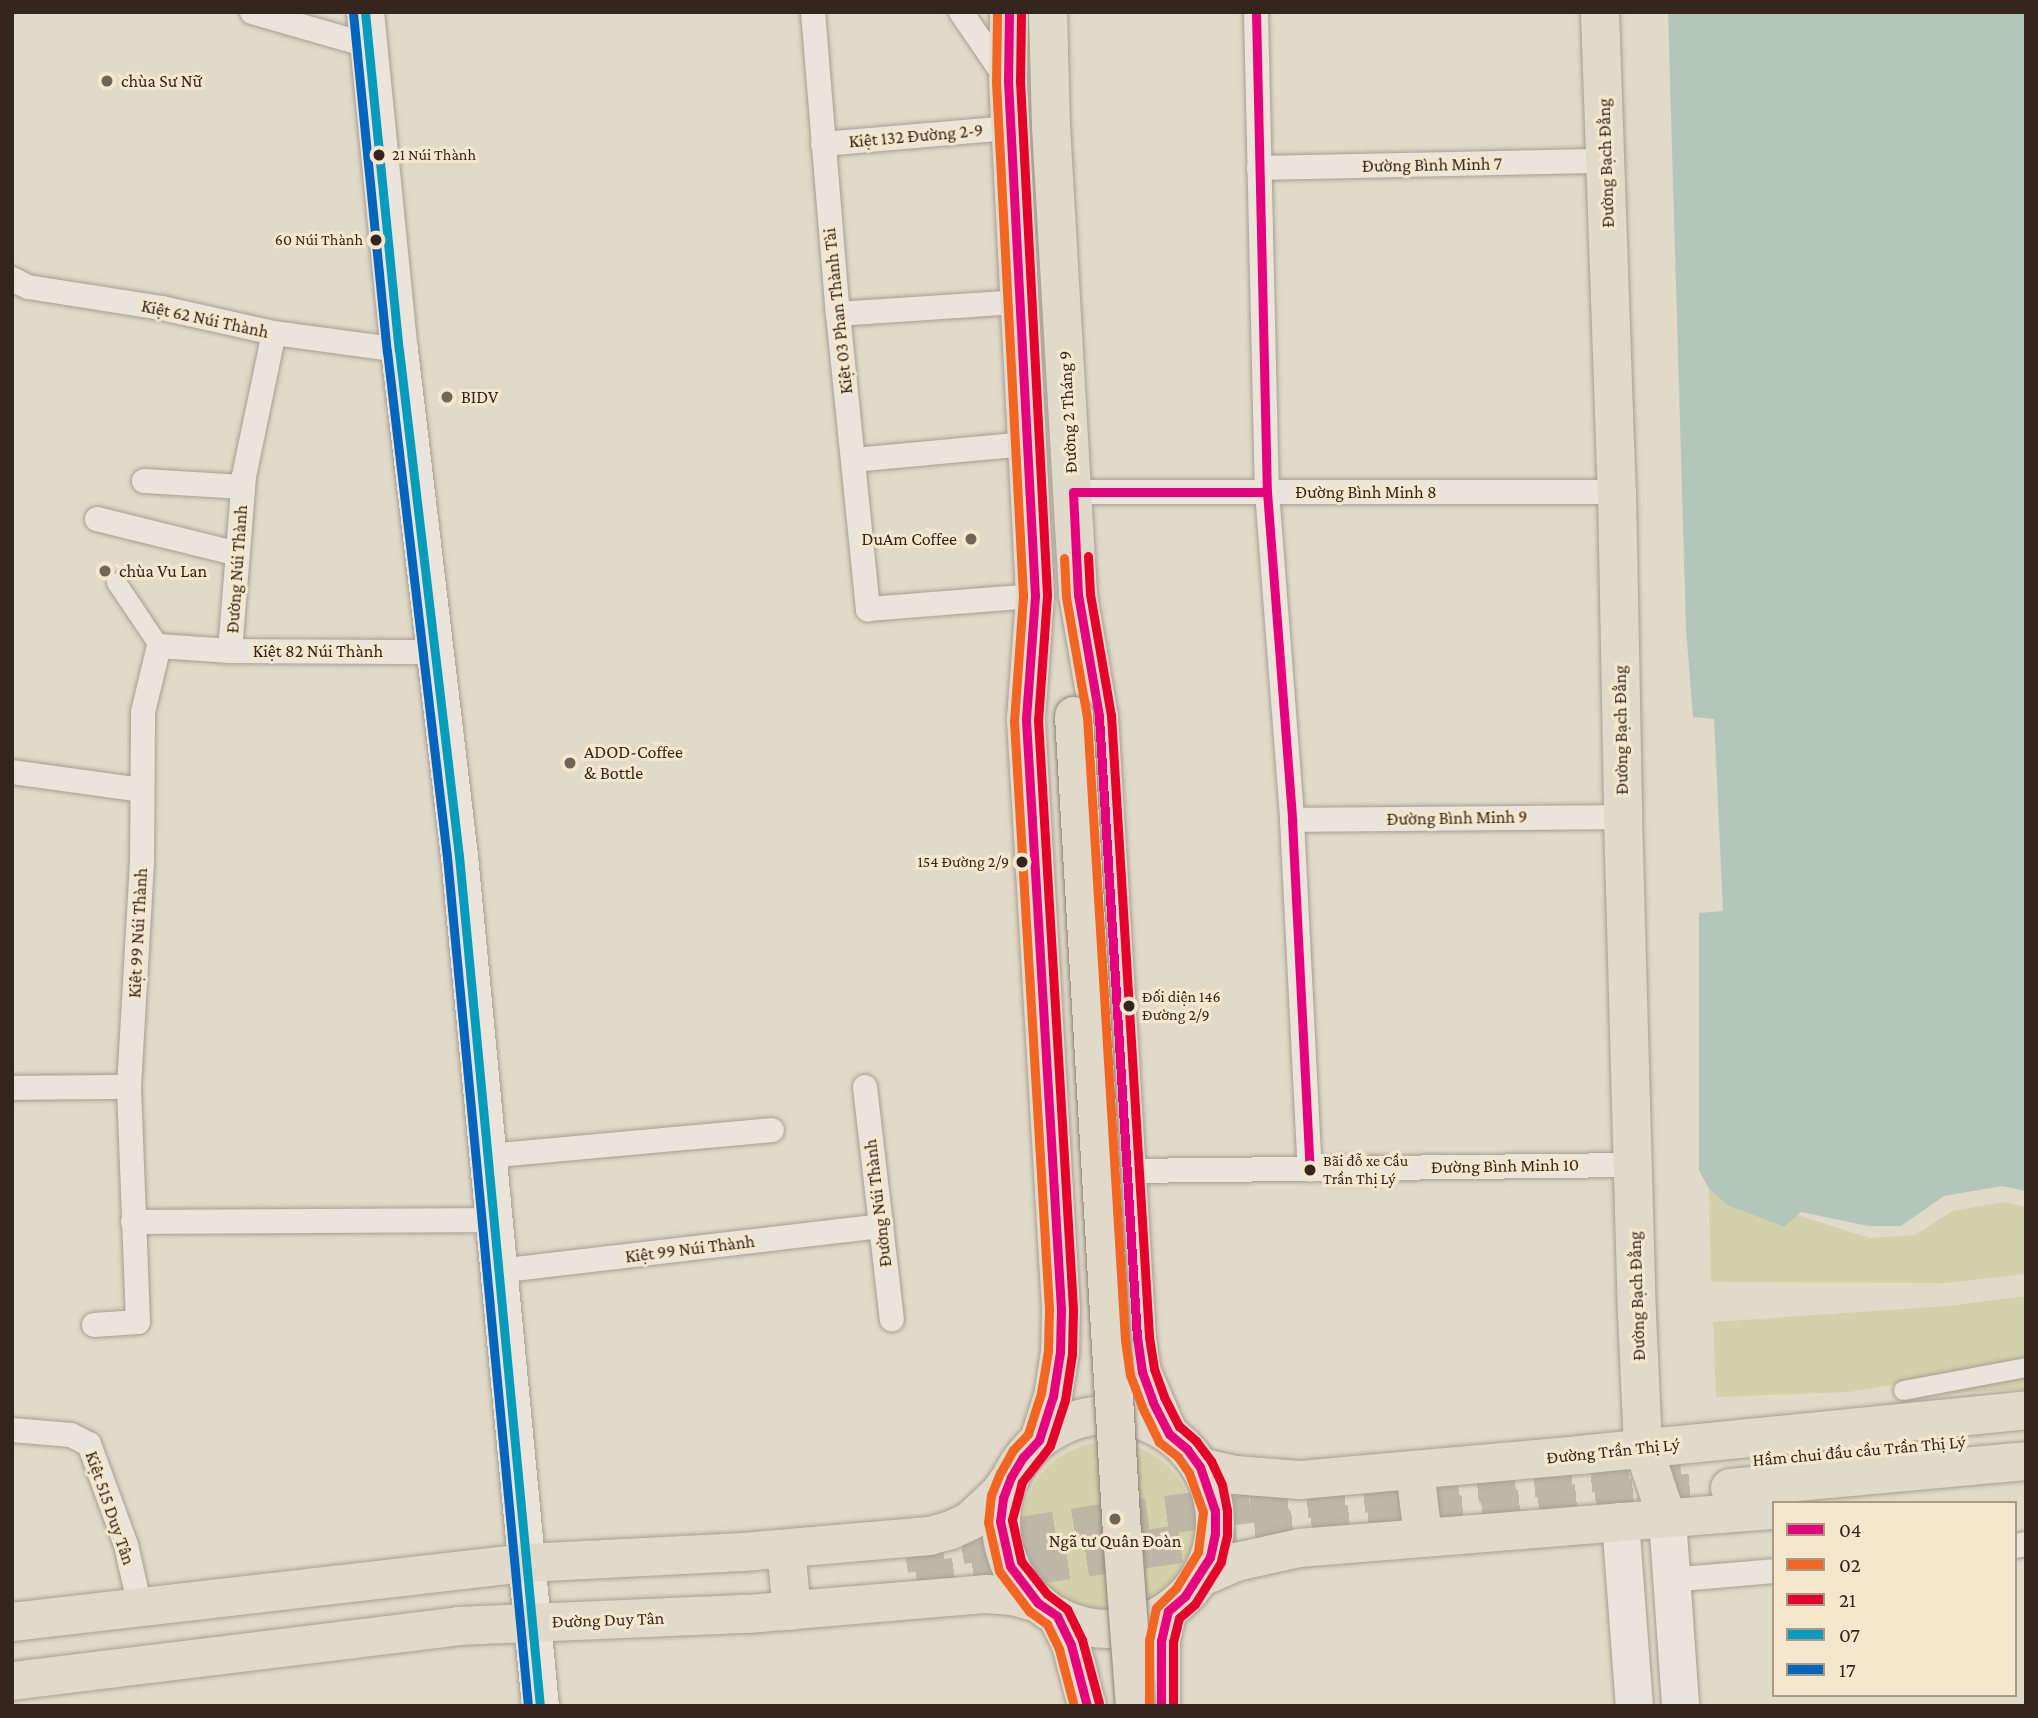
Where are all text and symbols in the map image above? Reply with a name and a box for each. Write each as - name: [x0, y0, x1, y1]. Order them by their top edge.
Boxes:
- place label: chùa Sư Nữ: [121, 70, 202, 92]
- marker: chùa Sư Nữ: [99, 73, 115, 89]
- street label: Đường Bạch Đằng: [1593, 98, 1619, 228]
- street label: Kiệt 132 Đường 2-9: [848, 119, 984, 153]
- place label: 21 Núi Thành: [392, 145, 476, 165]
- marker: 21 Núi Thành: [372, 148, 386, 162]
- street label: Đường Bình Minh 7: [1362, 153, 1502, 177]
- street label: Kiệt 03 Phan Thành Tài: [819, 227, 857, 395]
- place label: 60 Núi Thành: [275, 230, 363, 250]
- marker: 60 Núi Thành: [369, 233, 383, 247]
- street label: Kiệt 62 Núi Thành: [139, 295, 271, 343]
- street label: Đường 2 Tháng 9: [1054, 350, 1082, 474]
- place label: BIDV: [461, 386, 498, 408]
- marker: BIDV: [439, 389, 455, 405]
- street label: Đường Bình Minh 8: [1295, 481, 1437, 503]
- street label: Đường Núi Thành: [222, 504, 252, 634]
- place label: DuAm Coffee: [862, 528, 957, 550]
- marker: DuAm Coffee: [963, 531, 979, 547]
- place label: chùa Vu Lan: [119, 560, 207, 582]
- marker: chùa Vu Lan: [97, 563, 113, 579]
- street label: Kiệt 82 Núi Thành: [253, 640, 383, 662]
- street label: Đường Bạch Đằng: [1609, 665, 1633, 795]
- place label: ADOD-Coffee & Bottle: [584, 742, 683, 784]
- marker: ADOD-Coffee & Bottle: [562, 755, 578, 771]
- street label: Đường Bình Minh 9: [1386, 806, 1528, 830]
- place label: 154 Đường 2/9: [917, 852, 1009, 872]
- marker: 154 Đường 2/9: [1015, 855, 1029, 869]
- street label: Kiệt 99 Núi Thành: [124, 867, 152, 999]
- place label: Đối diện 146 Đường 2/9: [1142, 987, 1221, 1025]
- marker: Đối diện 146 Đường 2/9: [1122, 999, 1136, 1013]
- street label: Đường Núi Thành: [859, 1138, 897, 1268]
- place label: Bãi đỗ xe Cầu Trần Thị Lý: [1323, 1151, 1408, 1189]
- street label: Đường Bình Minh 10: [1431, 1154, 1579, 1178]
- marker: Bãi đỗ xe Cầu Trần Thị Lý: [1303, 1163, 1317, 1177]
- street label: Kiệt 99 Núi Thành: [624, 1230, 756, 1268]
- street label: Đường Bạch Đằng: [1624, 1231, 1650, 1361]
- street label: Hầm chui đầu cầu Trần Thị Lý: [1752, 1431, 1966, 1471]
- street label: Đường Trần Thị Lý: [1545, 1433, 1681, 1469]
- street label: Kiệt 515 Duy Tân: [80, 1448, 140, 1568]
- legend: [1772, 1501, 2017, 1697]
- marker: Ngã tư Quân Đoàn: [1107, 1511, 1123, 1527]
- text: 04: [1839, 1518, 1862, 1542]
- place label: Ngã tư Quân Đoàn: [1049, 1530, 1181, 1552]
- text: 02: [1839, 1553, 1861, 1577]
- text: 21: [1839, 1588, 1856, 1612]
- street label: Đường Duy Tân: [551, 1607, 665, 1633]
- text: 07: [1839, 1623, 1860, 1647]
- text: 17: [1839, 1658, 1856, 1682]

